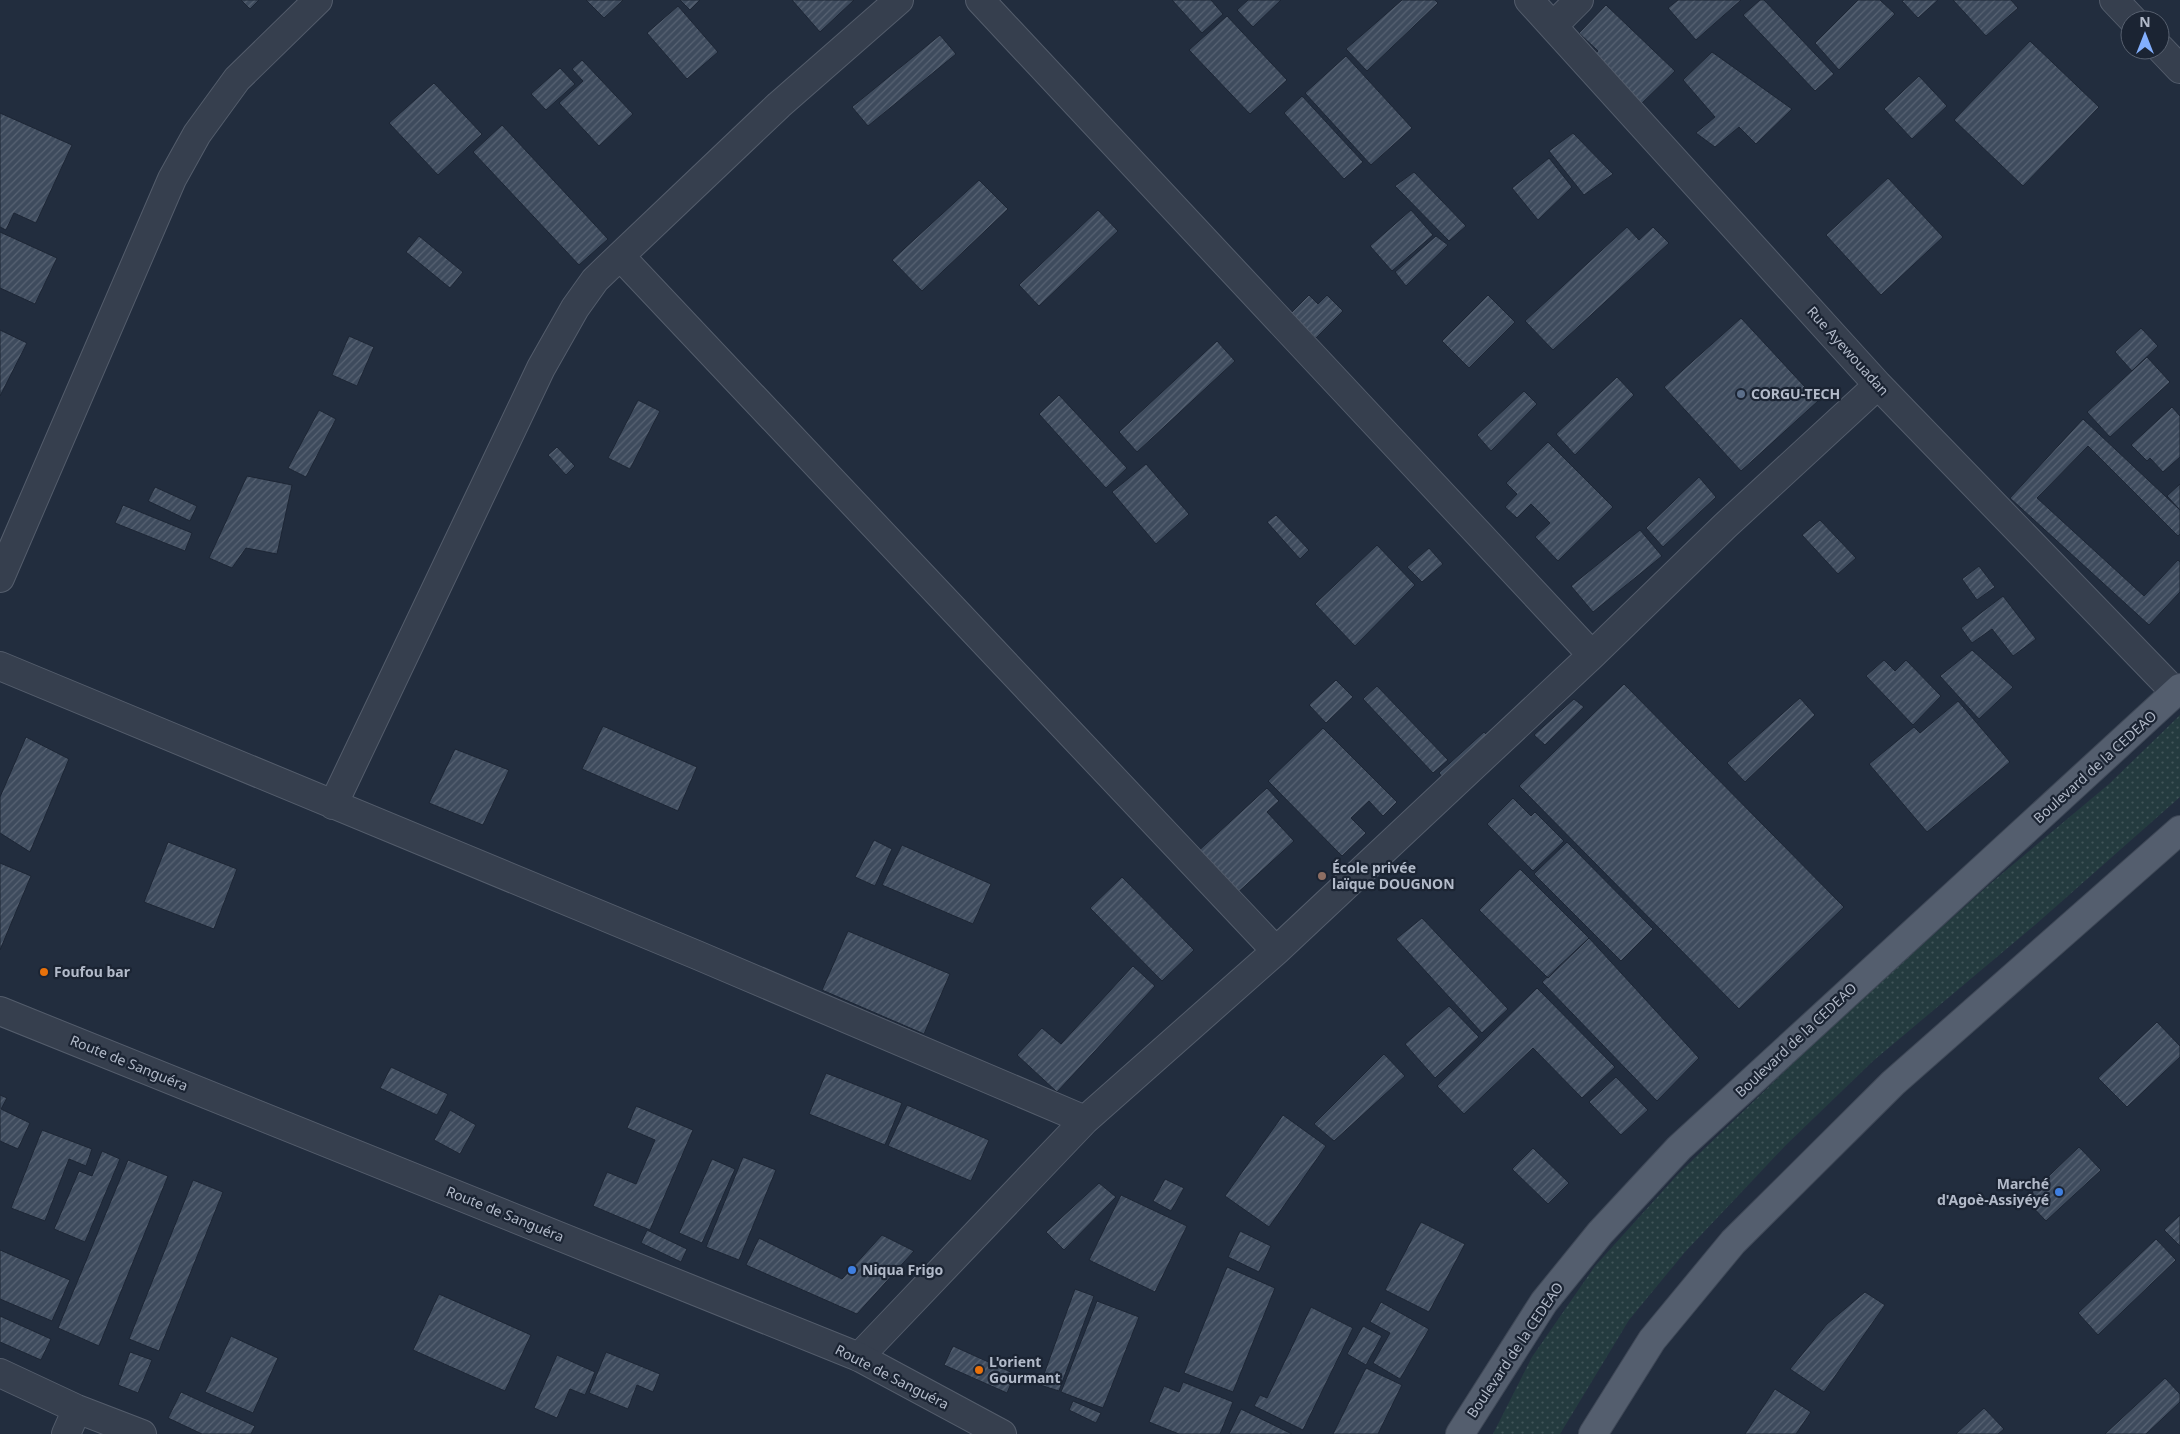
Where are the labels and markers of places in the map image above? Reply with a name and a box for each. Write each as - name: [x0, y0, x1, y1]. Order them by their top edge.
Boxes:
- place label: CORGU-TECH: [1751, 384, 1840, 403]
- marker: CORGU-TECH: [1735, 388, 1747, 400]
- place label: École privée laïque DOUGNON: [1332, 858, 1455, 893]
- marker: École privée laïque DOUGNON: [1316, 870, 1328, 882]
- place label: Foufou bar: [54, 962, 131, 981]
- marker: Foufou bar: [38, 966, 50, 978]
- place label: Marché d'Agoè-Assiyéyé: [1937, 1174, 2049, 1209]
- marker: Marché d'Agoè-Assiyéyé: [2053, 1186, 2065, 1198]
- place label: Niqua Frigo: [862, 1260, 944, 1279]
- marker: Niqua Frigo: [846, 1264, 858, 1276]
- place label: L'orient Gourmant: [989, 1352, 1060, 1387]
- marker: L'orient Gourmant: [973, 1364, 985, 1376]

